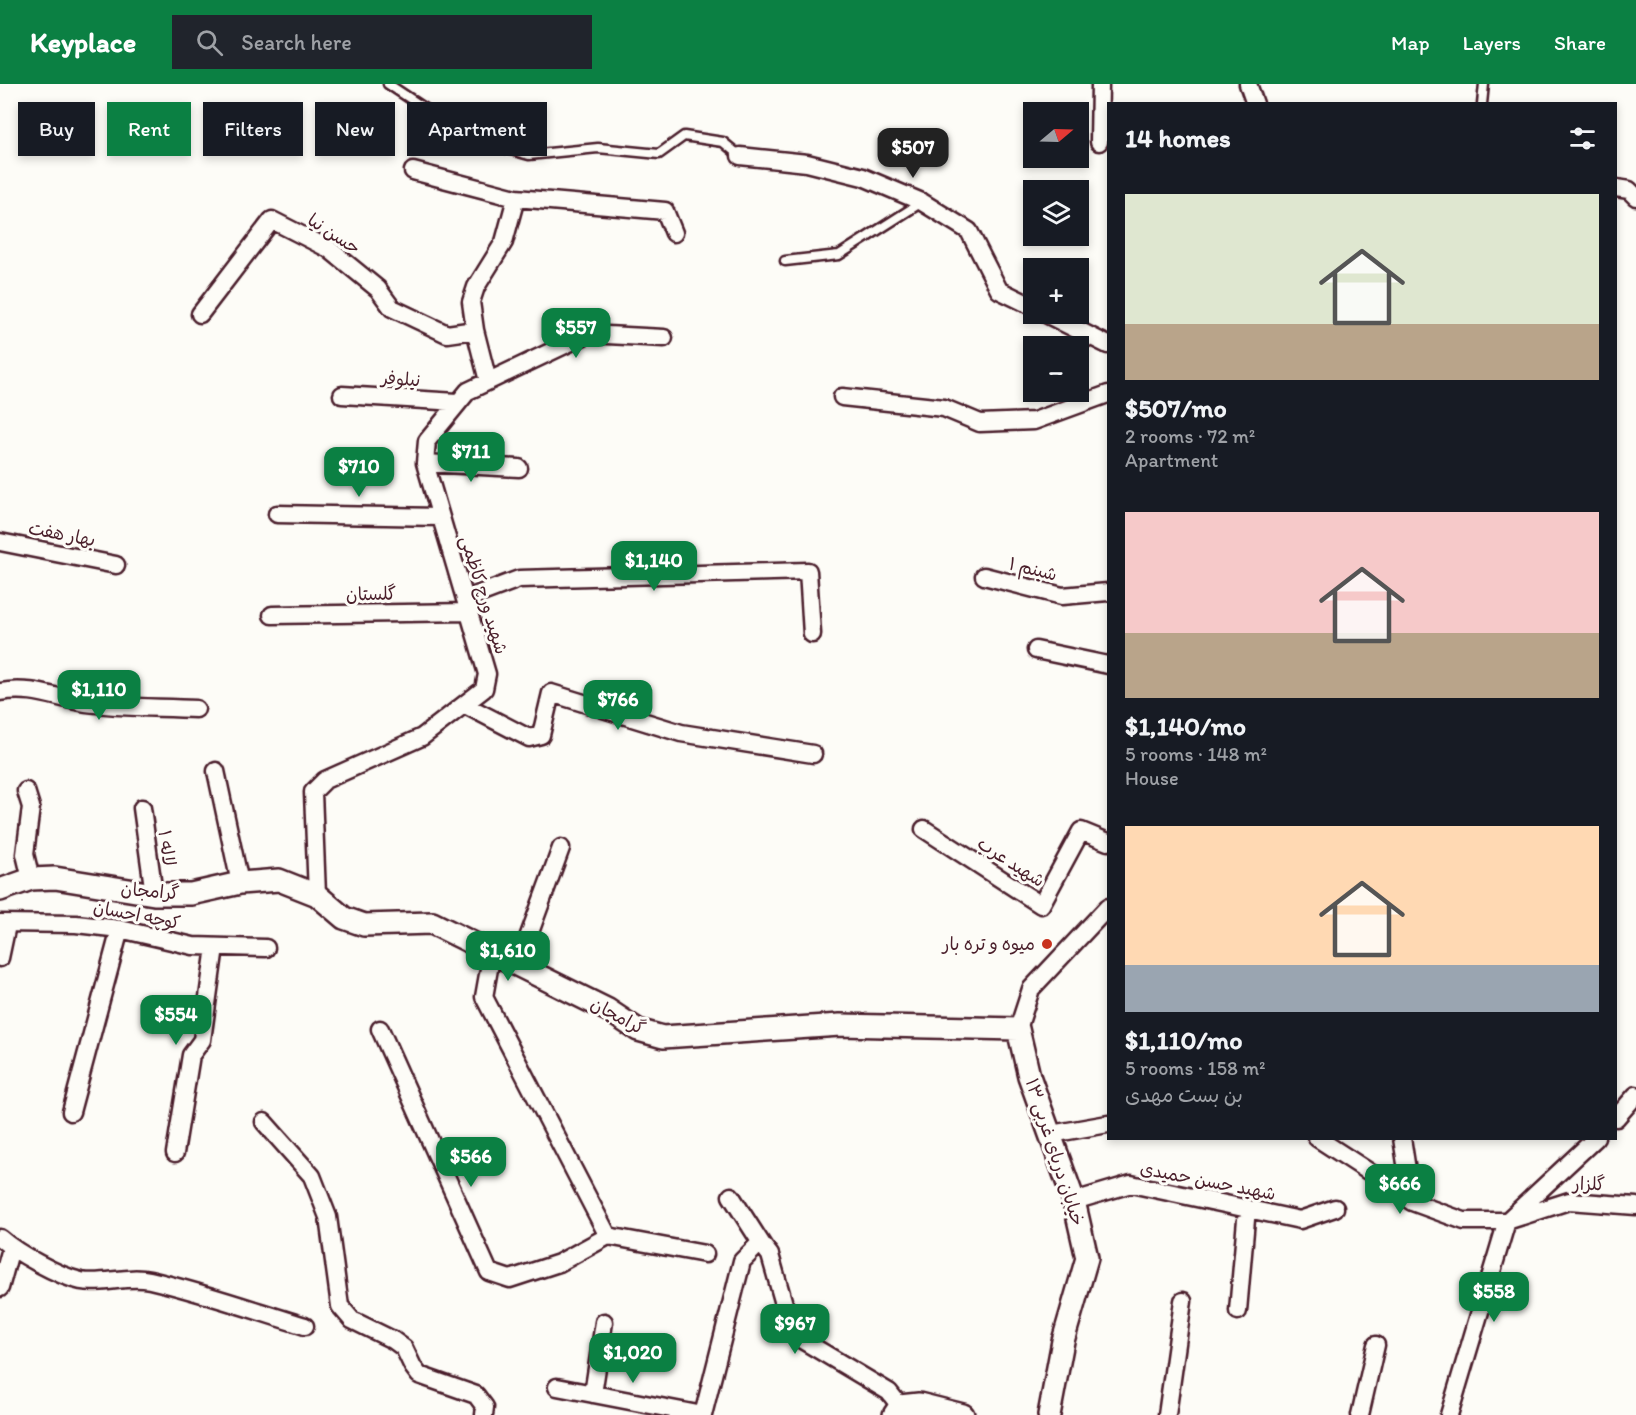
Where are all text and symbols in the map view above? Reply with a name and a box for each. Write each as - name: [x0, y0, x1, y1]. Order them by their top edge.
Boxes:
- search box: [172, 15, 592, 69]
- text: Keyplace: [30, 25, 136, 59]
- icon: search: [193, 26, 226, 59]
- text: Search here: [241, 29, 352, 56]
- text: Map: [1391, 30, 1430, 55]
- text: Layers: [1463, 30, 1521, 55]
- text: Share: [1554, 30, 1606, 55]
- chip: Buy: [18, 102, 95, 156]
- chip: Rent: [107, 102, 191, 156]
- chip: Filters: [203, 102, 303, 156]
- chip: New: [315, 102, 395, 156]
- chip: Apartment: [407, 102, 547, 156]
- north arrow: [1023, 102, 1089, 168]
- map controls: [1023, 102, 1089, 402]
- text: 14 homes: [1125, 122, 1231, 154]
- icon: filters: [1566, 122, 1599, 155]
- pin: $507: [877, 128, 949, 179]
- text: $507: [892, 135, 934, 159]
- button: layers: [1023, 180, 1089, 246]
- street label: حسن نیا: [303, 209, 365, 259]
- icon: home: [1308, 233, 1416, 341]
- button: +: [1023, 258, 1089, 324]
- pin: $557: [540, 308, 612, 359]
- text: $557: [555, 315, 597, 339]
- button: −: [1023, 336, 1089, 402]
- street label: نیلوفر: [379, 367, 421, 392]
- text: $507/mo: [1125, 392, 1227, 424]
- text: 2 rooms · 72 m²: [1125, 424, 1255, 448]
- pin: $711: [435, 432, 507, 483]
- text: $711: [452, 439, 490, 463]
- pin: $710: [323, 447, 395, 498]
- text: Apartment: [1125, 448, 1218, 472]
- text: $710: [338, 454, 380, 478]
- street label: بهار هفت: [27, 517, 97, 551]
- street label: شهید ورچ کاظمی: [455, 533, 512, 657]
- pin: $1,140: [605, 541, 703, 592]
- text: $1,140: [625, 548, 683, 572]
- icon: home: [1308, 551, 1416, 659]
- street label: شبنم ۱: [1006, 552, 1059, 589]
- street label: گلستان: [346, 583, 397, 605]
- pin: $1,110: [50, 670, 148, 721]
- text: $1,110: [71, 677, 127, 701]
- pin: $766: [582, 680, 654, 731]
- text: $766: [597, 687, 639, 711]
- text: $1,140/mo: [1125, 710, 1246, 742]
- text: 5 rooms · 148 m²: [1125, 742, 1267, 766]
- text: House: [1125, 766, 1179, 790]
- street label: لاله ۱: [154, 829, 180, 867]
- street label: شهید عرب: [973, 832, 1049, 892]
- icon: home: [1308, 865, 1416, 973]
- street label: گرامجان: [120, 877, 180, 905]
- street label: کوچه احسان: [91, 896, 183, 935]
- pin: $1,610: [459, 931, 557, 982]
- place label: میوه و تره بار: [941, 933, 1035, 955]
- marker: میوه و تره بار: [1040, 937, 1054, 951]
- text: $1,610: [480, 938, 536, 962]
- street label: گرامجان: [587, 993, 649, 1040]
- pin: $554: [140, 995, 212, 1046]
- text: $554: [154, 1002, 198, 1026]
- text: $1,110/mo: [1125, 1024, 1243, 1056]
- text: 5 rooms · 158 m²: [1125, 1056, 1266, 1080]
- street label: خیابان دریای غربی ۱۳: [1021, 1075, 1089, 1229]
- text: بن بست مهدی: [1125, 1083, 1243, 1107]
- pin: $566: [435, 1137, 507, 1188]
- text: $566: [450, 1144, 492, 1168]
- street label: شهید حسن حمیدی: [1138, 1157, 1278, 1205]
- pin: $666: [1364, 1164, 1436, 1215]
- text: $666: [1379, 1171, 1421, 1195]
- street label: گلزار: [1571, 1173, 1606, 1195]
- pin: $558: [1458, 1272, 1530, 1323]
- text: $558: [1473, 1279, 1515, 1303]
- pin: $967: [759, 1304, 831, 1355]
- text: $967: [774, 1311, 816, 1335]
- pin: $1,020: [584, 1333, 682, 1384]
- text: $1,020: [603, 1340, 663, 1364]

